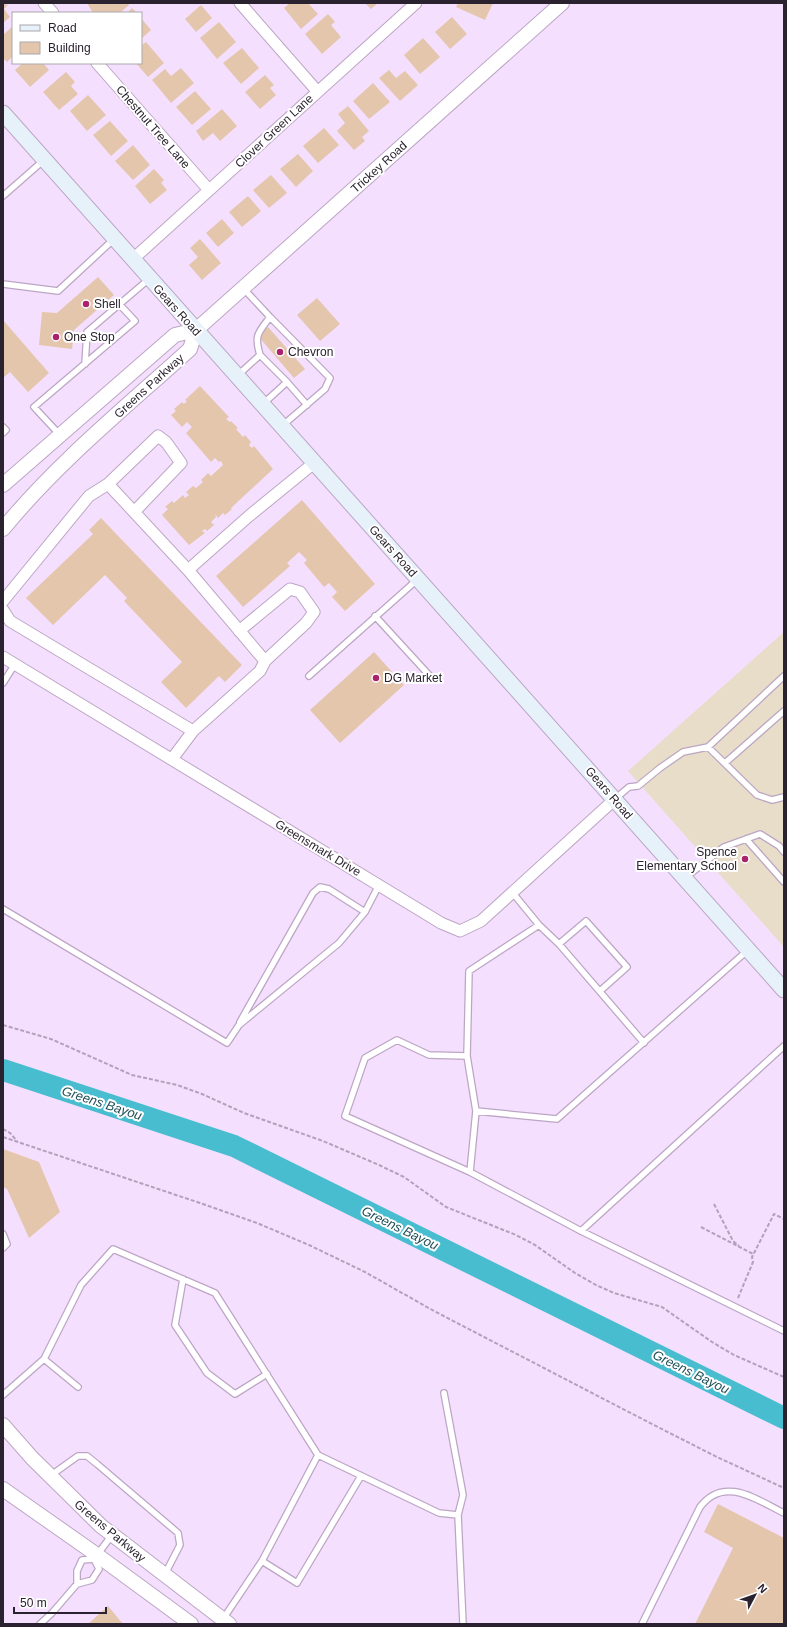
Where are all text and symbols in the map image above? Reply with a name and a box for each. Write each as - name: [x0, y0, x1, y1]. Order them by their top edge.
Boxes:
- legend: [12, 12, 142, 64]
- text: Road: [48, 21, 77, 35]
- text: Building: [48, 41, 91, 55]
- street label: Chestnut Tree Lane: [113, 83, 193, 172]
- street label: Clover Green Lane: [232, 91, 316, 171]
- street label: Trickey Road: [348, 138, 410, 196]
- street label: Gears Road: [150, 281, 204, 339]
- place label: Shell: [94, 297, 121, 311]
- marker: Shell: [81, 299, 91, 309]
- place label: One Stop: [64, 330, 115, 344]
- marker: One Stop: [51, 332, 61, 342]
- place label: Chevron: [288, 345, 333, 359]
- marker: Chevron: [275, 347, 285, 357]
- street label: Greens Parkway: [111, 351, 187, 421]
- street label: Gears Road: [366, 522, 420, 580]
- place label: DG Market: [384, 671, 443, 685]
- marker: DG Market: [371, 673, 381, 683]
- street label: Gears Road: [582, 764, 636, 822]
- street label: Greensmark Drive: [273, 817, 364, 879]
- place label: Spence Elementary School: [636, 845, 737, 873]
- marker: Spence Elementary School: [740, 854, 750, 864]
- water label: Greens Bayou: [60, 1083, 144, 1123]
- water label: Greens Bayou: [359, 1203, 441, 1253]
- water label: Greens Bayou: [650, 1347, 732, 1397]
- street label: Greens Parkway: [72, 1497, 148, 1565]
- north arrow: [735, 1575, 775, 1615]
- text: N: [755, 1582, 770, 1595]
- scale bar: [14, 1589, 106, 1615]
- text: 50 m: [20, 1596, 47, 1610]

